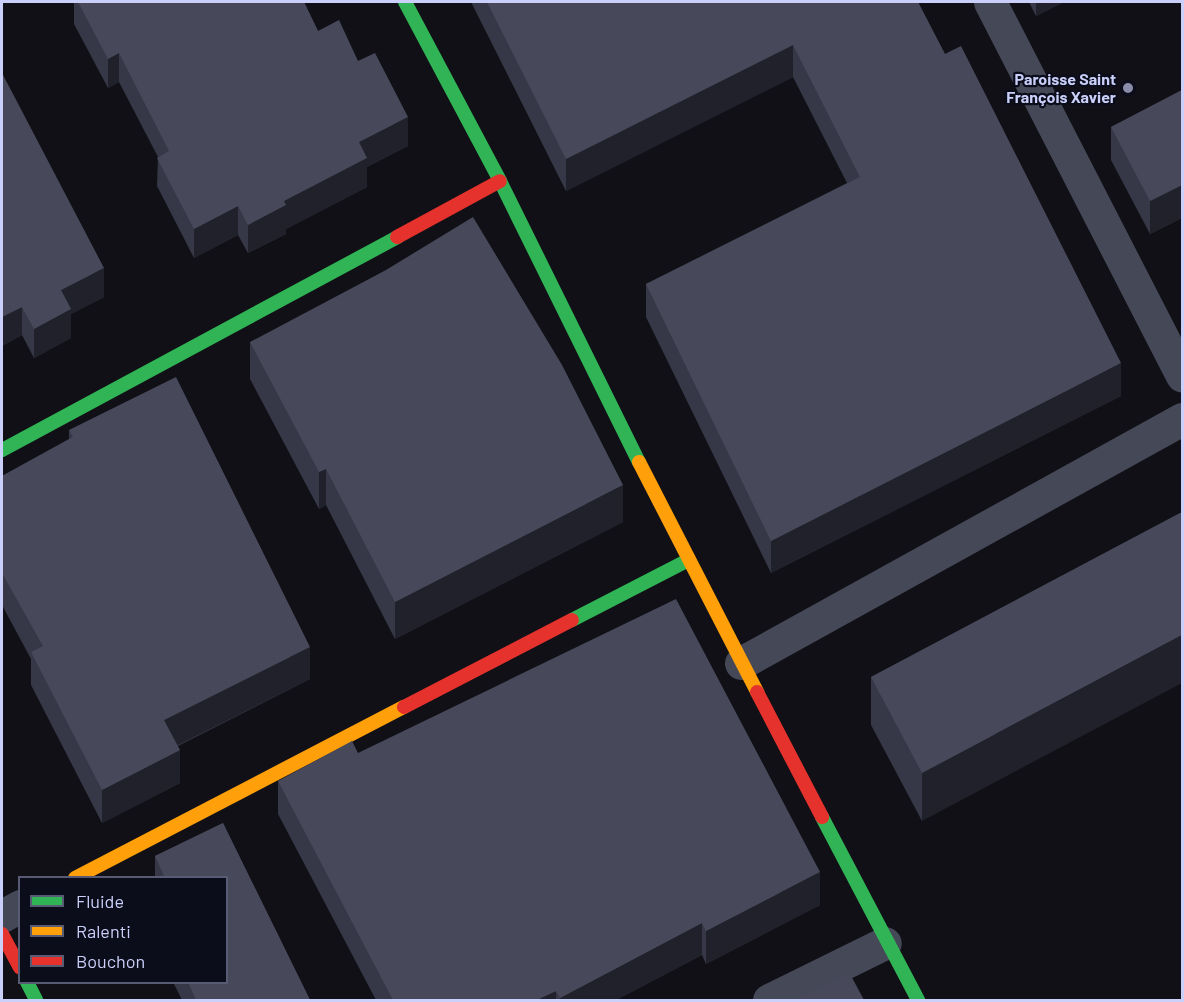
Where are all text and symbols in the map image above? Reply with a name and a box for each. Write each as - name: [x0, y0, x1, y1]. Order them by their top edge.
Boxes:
- place label: Paroisse Saint François Xavier: [1006, 69, 1116, 107]
- marker: Paroisse Saint François Xavier: [1121, 81, 1135, 95]
- legend: [18, 876, 228, 984]
- text: Fluide: [76, 890, 124, 912]
- text: Ralenti: [76, 920, 131, 942]
- text: Bouchon: [76, 950, 145, 972]

